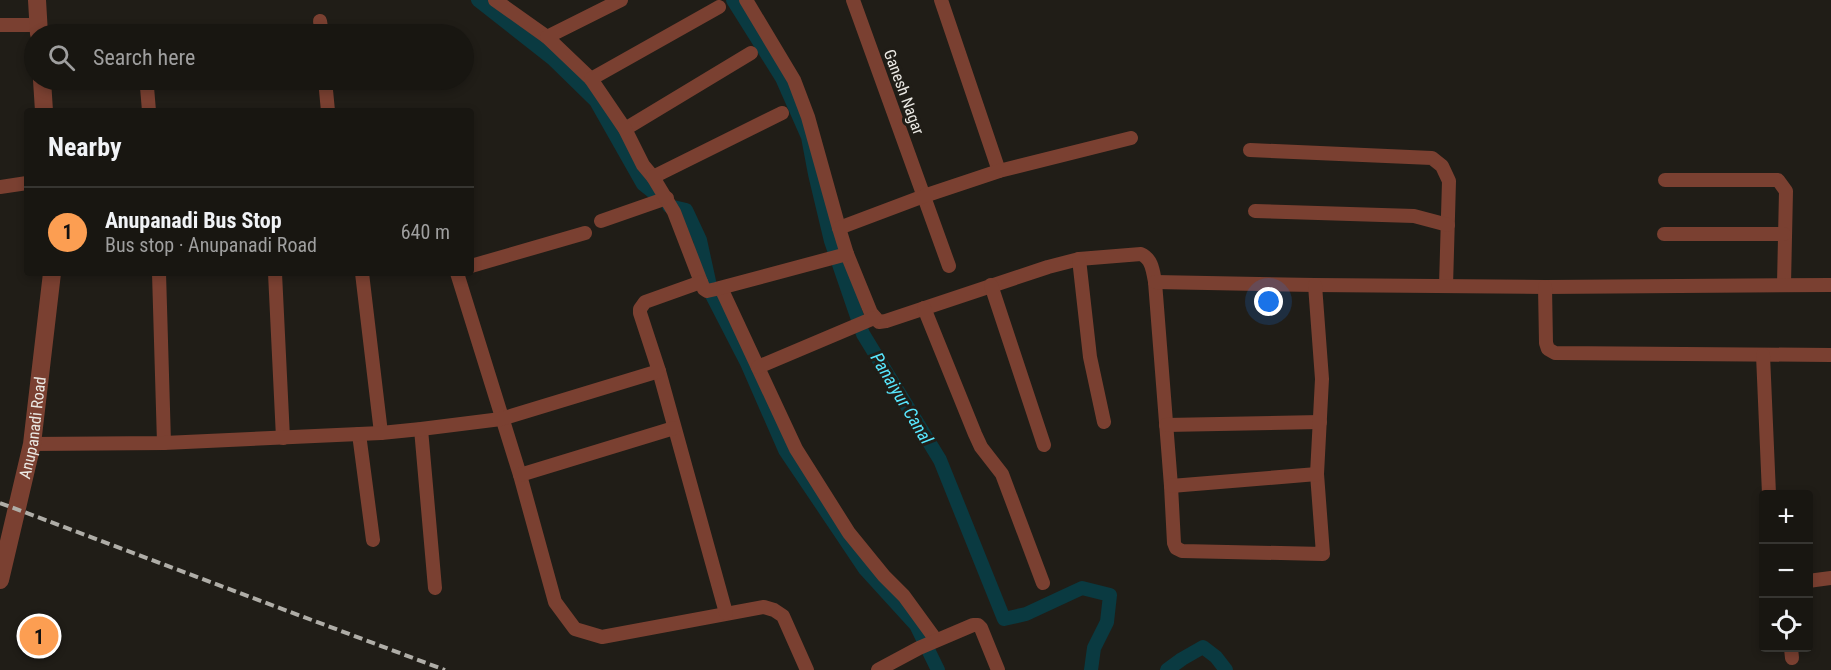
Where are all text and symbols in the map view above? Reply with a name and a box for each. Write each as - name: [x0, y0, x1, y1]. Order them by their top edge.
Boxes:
- search box: [24, 24, 474, 90]
- icon: search: [45, 41, 78, 74]
- text: Search here: [93, 45, 195, 70]
- street label: Ganesh Nagar: [880, 47, 928, 137]
- text: Nearby: [48, 132, 122, 162]
- text: Anupanadi Bus Stop: [105, 208, 282, 233]
- text: 1: [62, 220, 73, 244]
- text: 640 m: [401, 220, 450, 244]
- text: Bus stop · Anupanadi Road: [105, 233, 317, 257]
- your location: [1254, 287, 1283, 316]
- water label: Panaiyur Canal: [866, 348, 938, 448]
- street label: Anupanadi Road: [15, 376, 49, 481]
- map controls: [1759, 490, 1813, 652]
- button: +: [1759, 490, 1813, 544]
- button: −: [1759, 544, 1813, 598]
- button: locate: [1759, 598, 1813, 652]
- pin: 1: [20, 614, 58, 658]

